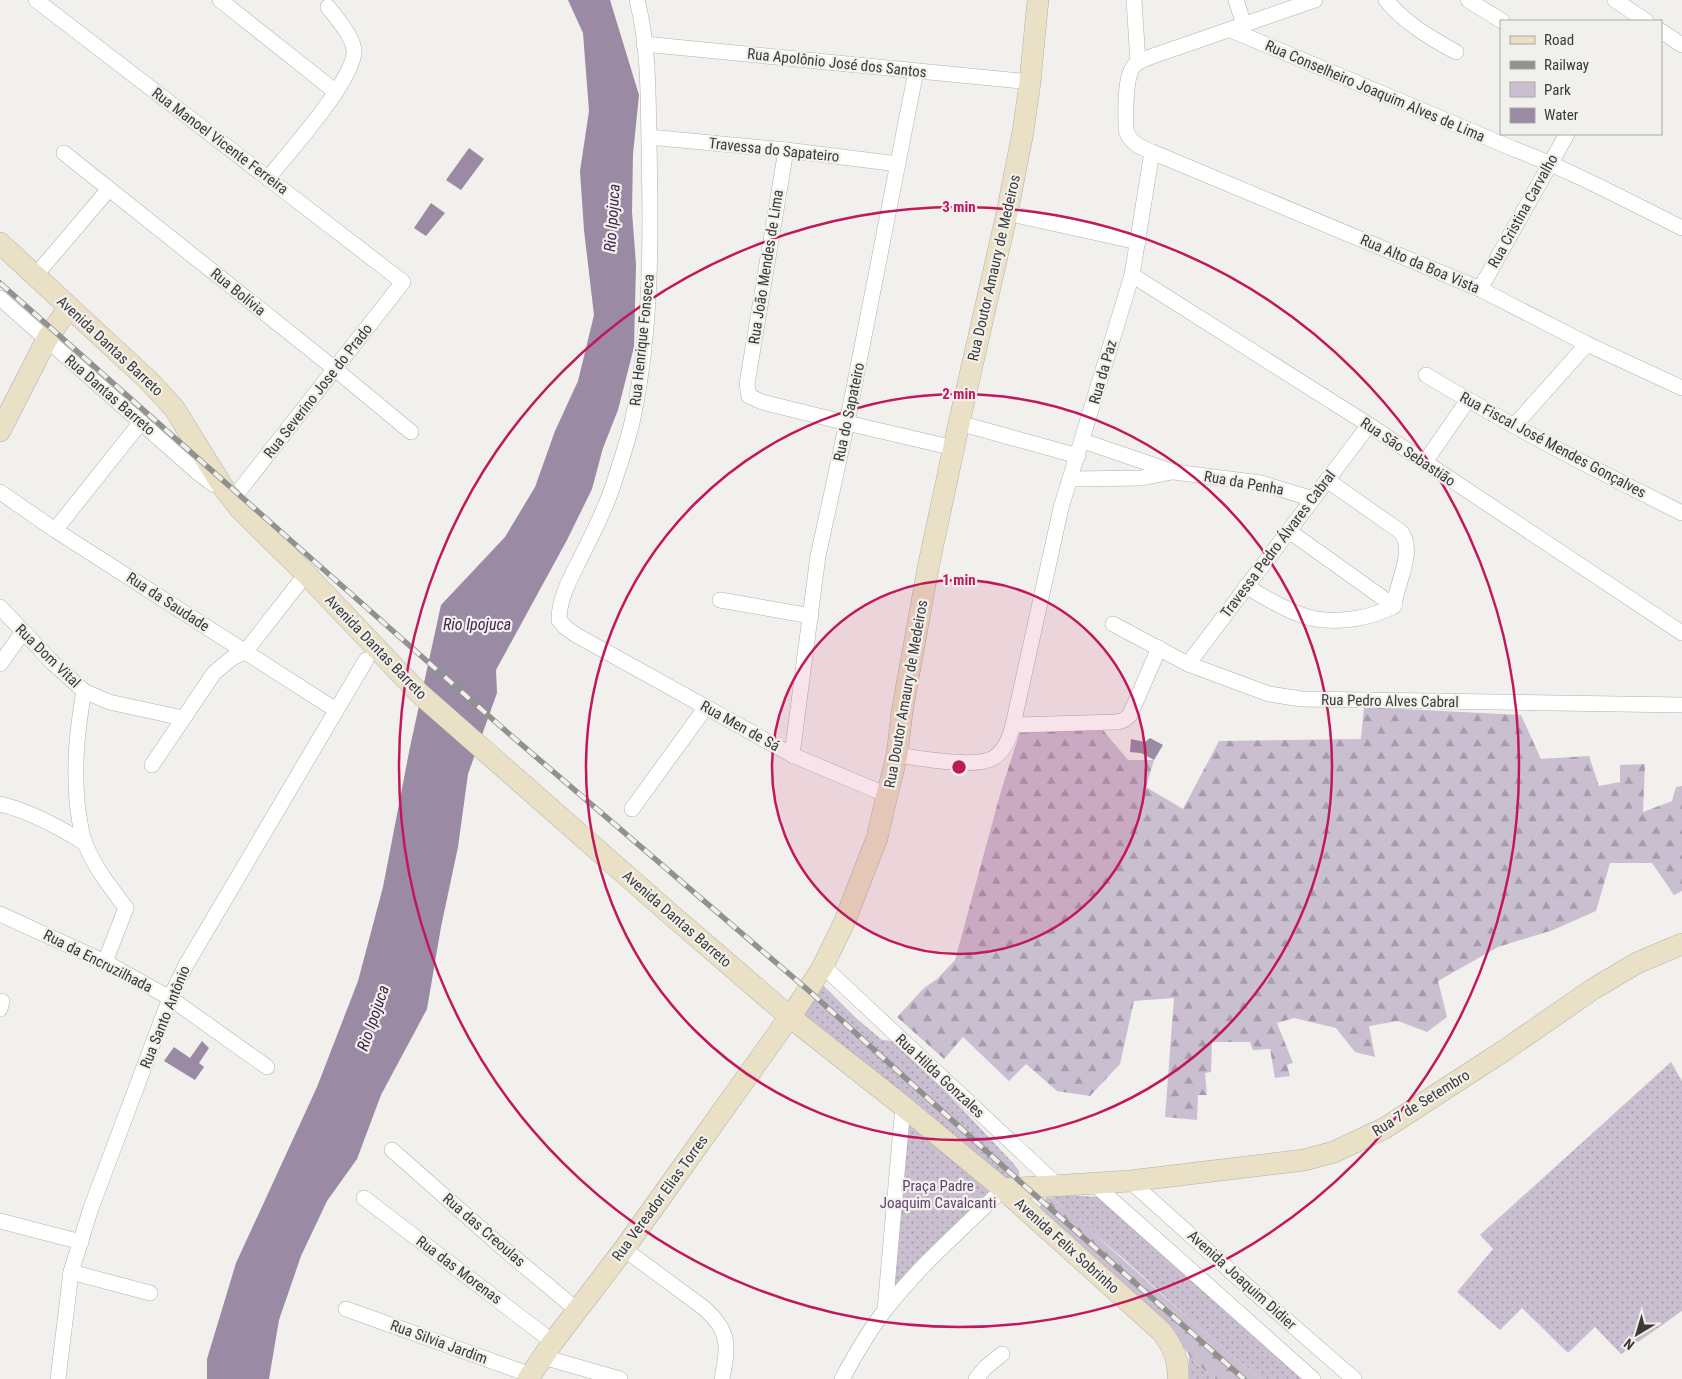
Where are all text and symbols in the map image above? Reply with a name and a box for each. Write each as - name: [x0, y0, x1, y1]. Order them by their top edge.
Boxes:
- legend: [1500, 20, 1662, 135]
- text: Road: [1544, 31, 1574, 49]
- street label: Rua Conselheiro Joaquim Alves de Lima: [1262, 36, 1488, 146]
- street label: Rua Apolônio José dos Santos: [746, 45, 928, 81]
- text: Railway: [1544, 56, 1589, 74]
- text: Park: [1544, 81, 1571, 99]
- street label: Rua Manoel Vicente Ferreira: [148, 84, 292, 198]
- text: Water: [1544, 106, 1579, 124]
- street label: Travessa do Sapateiro: [708, 134, 840, 166]
- street label: Rua Cristina Carvalho: [1484, 151, 1562, 271]
- street label: Rua Doutor Amaury de Medeiros: [964, 173, 1024, 363]
- water label: Rio Ipojuca: [600, 183, 624, 253]
- street label: Rua João Mendes de Lima: [745, 188, 787, 346]
- text: 3 min: [942, 198, 976, 216]
- street label: Rua Alto da Boa Vista: [1358, 231, 1482, 297]
- street label: Rua Bolívia: [207, 264, 269, 320]
- street label: Rua Henrique Fonseca: [626, 273, 658, 407]
- street label: Avenida Dantas Barreto: [53, 292, 167, 400]
- street label: Rua Severino Jose do Prado: [260, 320, 376, 462]
- street label: Rua da Paz: [1085, 338, 1121, 406]
- street label: Rua Dantas Barreto: [61, 351, 159, 439]
- street label: Rua do Sapateiro: [830, 361, 868, 463]
- text: 2 min: [942, 385, 976, 403]
- street label: Rua Fiscal José Mendes Gonçalves: [1457, 388, 1649, 502]
- street label: Rua São Sebastião: [1357, 414, 1459, 490]
- street label: Rua da Penha: [1203, 467, 1285, 499]
- street label: Travessa Pedro Álvares Cabral: [1217, 467, 1339, 621]
- street label: Rua da Saudade: [123, 569, 213, 635]
- text: 1 min: [942, 571, 976, 589]
- street label: Avenida Dantas Barreto: [321, 591, 431, 703]
- street label: Rua Doutor Amaury de Medeiros: [881, 598, 931, 790]
- water label: Rio Ipojuca: [443, 615, 511, 634]
- street label: Rua Dom Vital: [12, 620, 84, 692]
- street label: Rua Pedro Alves Cabral: [1321, 691, 1459, 711]
- street label: Rua Men de Sá: [697, 697, 783, 755]
- centre of rings: [950, 758, 968, 776]
- street label: Avenida Dantas Barreto: [619, 867, 735, 971]
- street label: Rua da Encruzilhada: [40, 926, 156, 996]
- street label: Rua Santo Antônio: [136, 963, 194, 1071]
- water label: Rio Ipojuca: [353, 983, 393, 1053]
- street label: Rua Hilda Gonzales: [892, 1030, 988, 1122]
- street label: Rua 7 de Setembro: [1369, 1066, 1473, 1140]
- street label: Rua Vereador Elias Torres: [608, 1131, 712, 1265]
- park label: Praça Padre Joaquim Cavalcanti: [880, 1177, 996, 1212]
- street label: Rua das Creoulas: [439, 1189, 529, 1271]
- street label: Avenida Felix Sobrinho: [1011, 1194, 1123, 1298]
- street label: Avenida Joaquim Didier: [1184, 1227, 1300, 1334]
- street label: Rua das Morenas: [413, 1232, 505, 1308]
- north arrow: [1612, 1309, 1662, 1359]
- street label: Rua Silvia Jardim: [388, 1316, 490, 1368]
- text: N: [1621, 1335, 1637, 1353]

